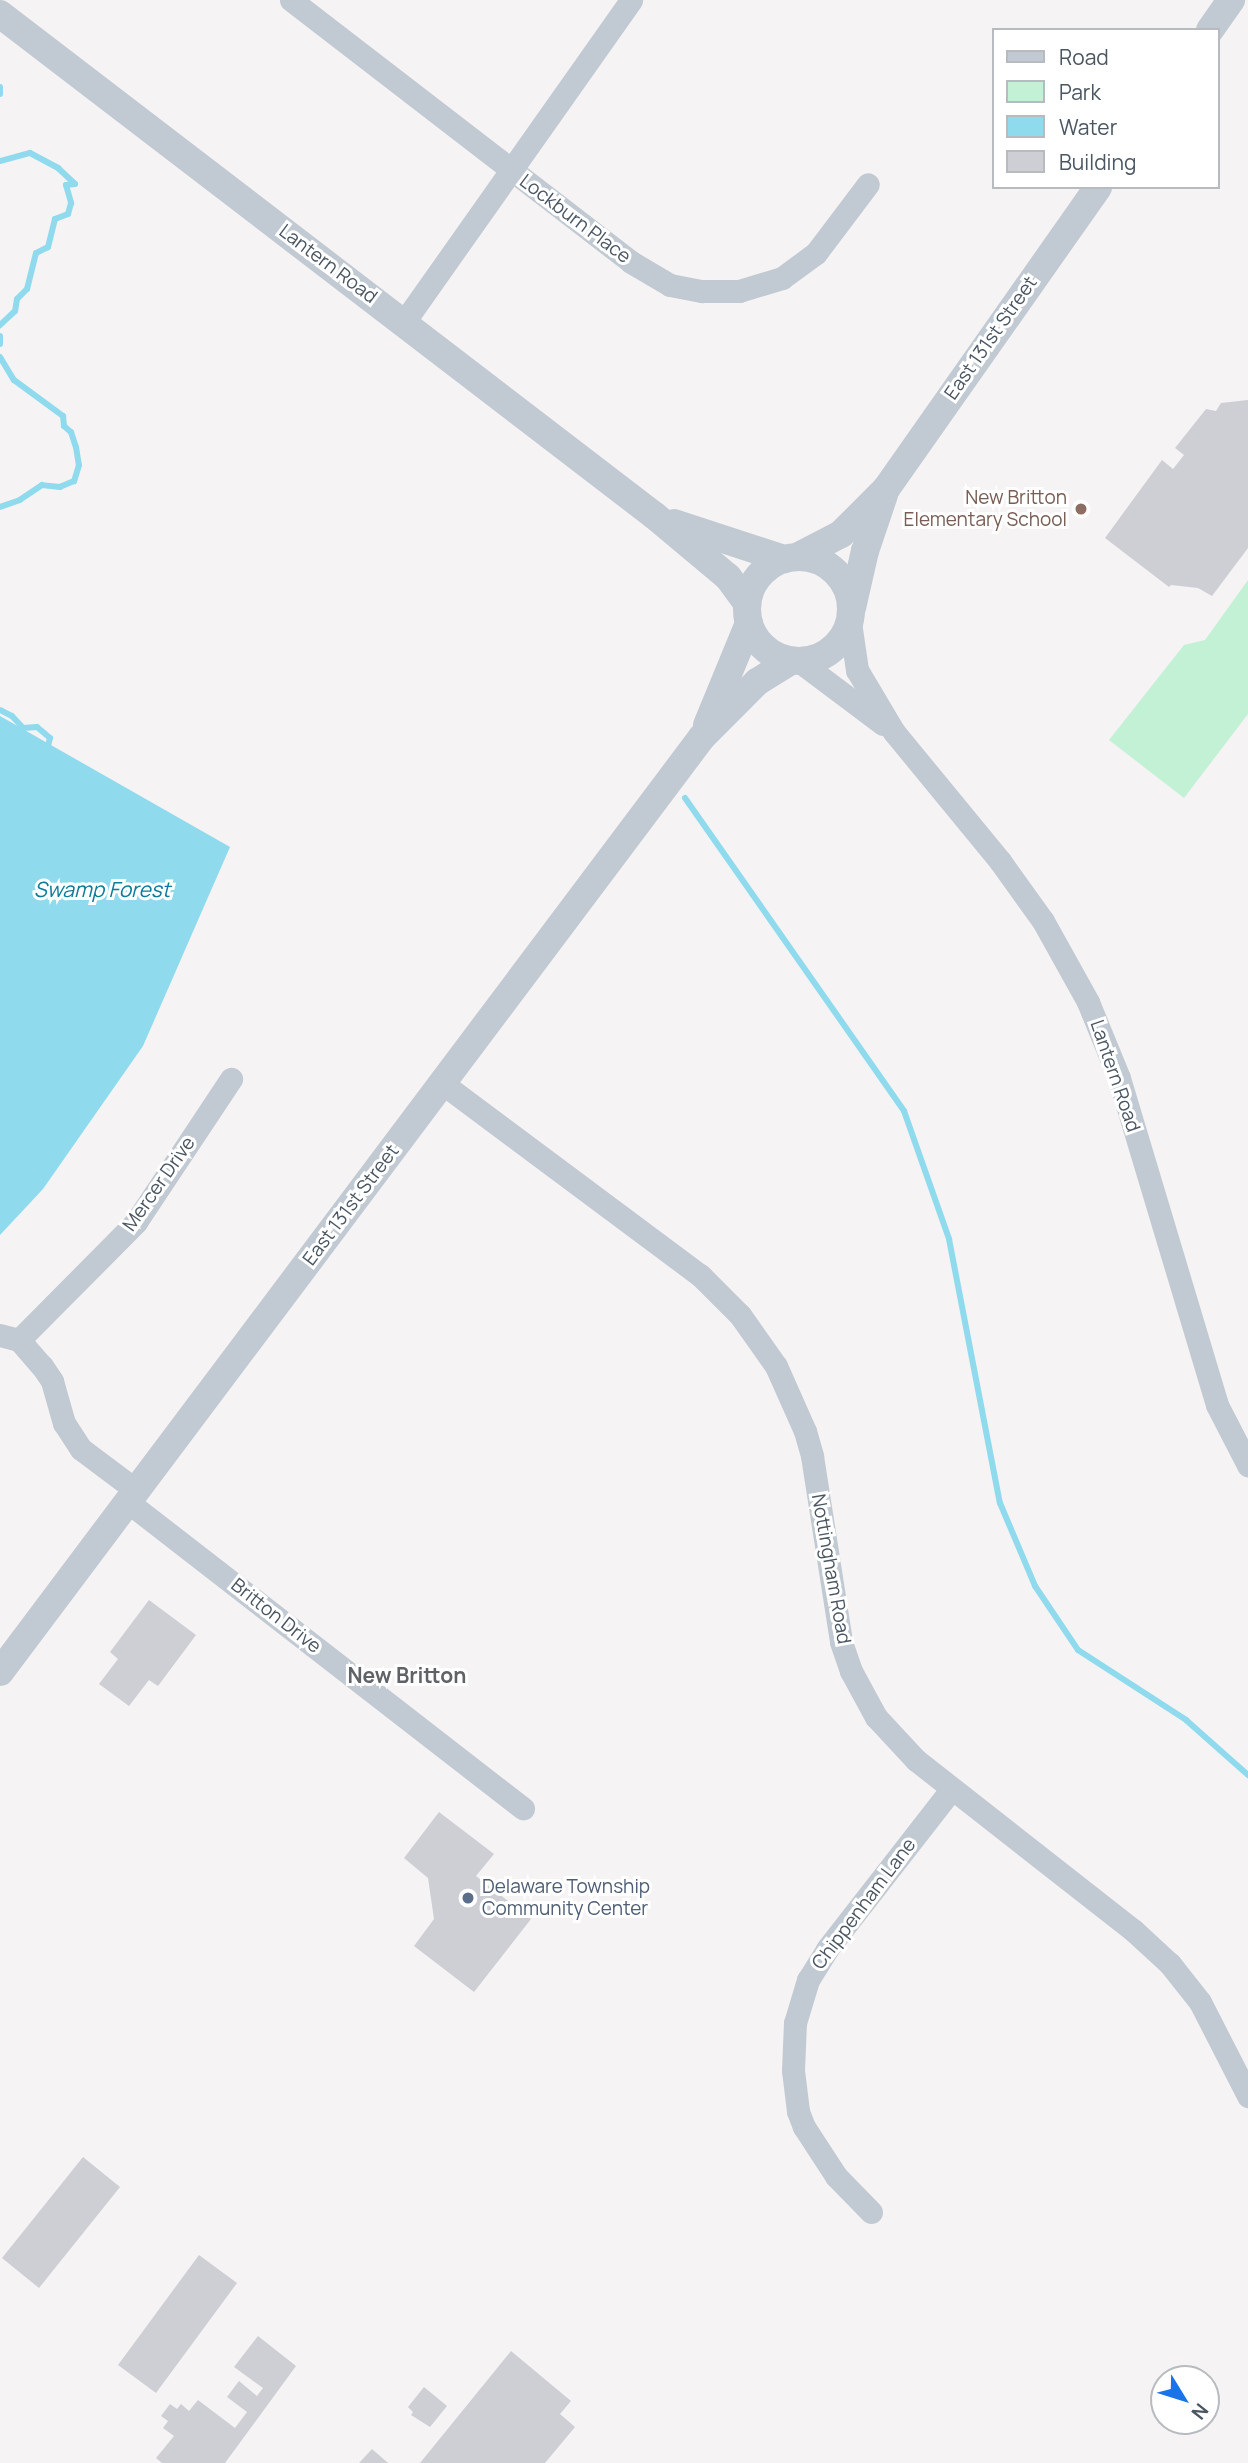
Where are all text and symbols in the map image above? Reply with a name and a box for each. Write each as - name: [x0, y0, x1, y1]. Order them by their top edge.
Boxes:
- legend: [992, 28, 1220, 189]
- text: Road: [1059, 43, 1109, 71]
- text: Park: [1059, 78, 1101, 106]
- text: Water: [1059, 113, 1117, 141]
- text: Building: [1059, 148, 1136, 176]
- street label: Lockburn Place: [515, 170, 635, 268]
- street label: Lantern Road: [274, 220, 382, 308]
- street label: East 131st Street: [940, 272, 1042, 404]
- place label: New Britton Elementary School: [904, 487, 1067, 531]
- marker: New Britton Elementary School: [1073, 501, 1089, 517]
- water label: Swamp Forest: [34, 876, 170, 902]
- street label: Lantern Road: [1085, 1017, 1145, 1135]
- street label: Mercer Drive: [118, 1132, 200, 1236]
- street label: East 131st Street: [298, 1140, 404, 1270]
- street label: Nottingham Road: [807, 1492, 855, 1646]
- street label: Britton Drive: [227, 1574, 325, 1658]
- district label: New Britton: [348, 1662, 466, 1688]
- street label: Chippenham Lane: [807, 1834, 921, 1974]
- place label: Delaware Township Community Center: [482, 1876, 650, 1920]
- marker: Delaware Township Community Center: [460, 1890, 476, 1906]
- north arrow: [1150, 2365, 1220, 2435]
- text: N: [1186, 2398, 1214, 2425]

